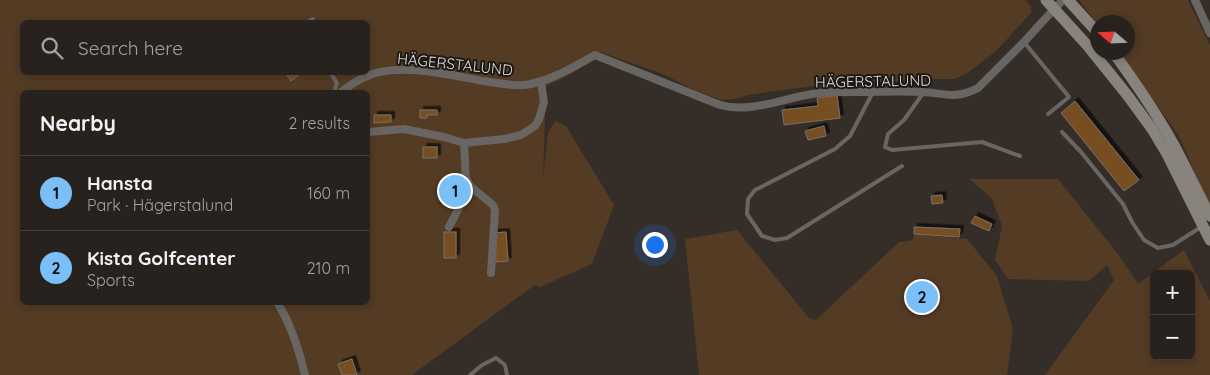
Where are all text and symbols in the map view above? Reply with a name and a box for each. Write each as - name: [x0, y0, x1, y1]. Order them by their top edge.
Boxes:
- north arrow: [1090, 15, 1135, 60]
- search box: [20, 20, 370, 75]
- icon: search: [38, 34, 66, 62]
- text: Search here: [78, 36, 183, 60]
- street label: HÄGERSTALUND: [396, 48, 514, 80]
- street label: HÄGERSTALUND: [815, 70, 931, 92]
- text: Nearby: [40, 110, 116, 136]
- text: 2 results: [288, 113, 350, 133]
- text: Hansta: [87, 171, 153, 195]
- pin: 1: [439, 172, 471, 210]
- text: 1: [53, 183, 59, 203]
- text: 160 m: [307, 183, 350, 203]
- text: Park · Hägerstalund: [87, 195, 233, 215]
- your location: [642, 232, 668, 258]
- text: Kista Golfcenter: [87, 246, 236, 270]
- text: 2: [51, 258, 61, 278]
- text: 210 m: [307, 258, 350, 278]
- text: Sports: [87, 270, 135, 290]
- map controls: [1150, 270, 1195, 360]
- button: +: [1150, 270, 1195, 315]
- pin: 2: [906, 278, 938, 316]
- button: −: [1150, 315, 1195, 360]

